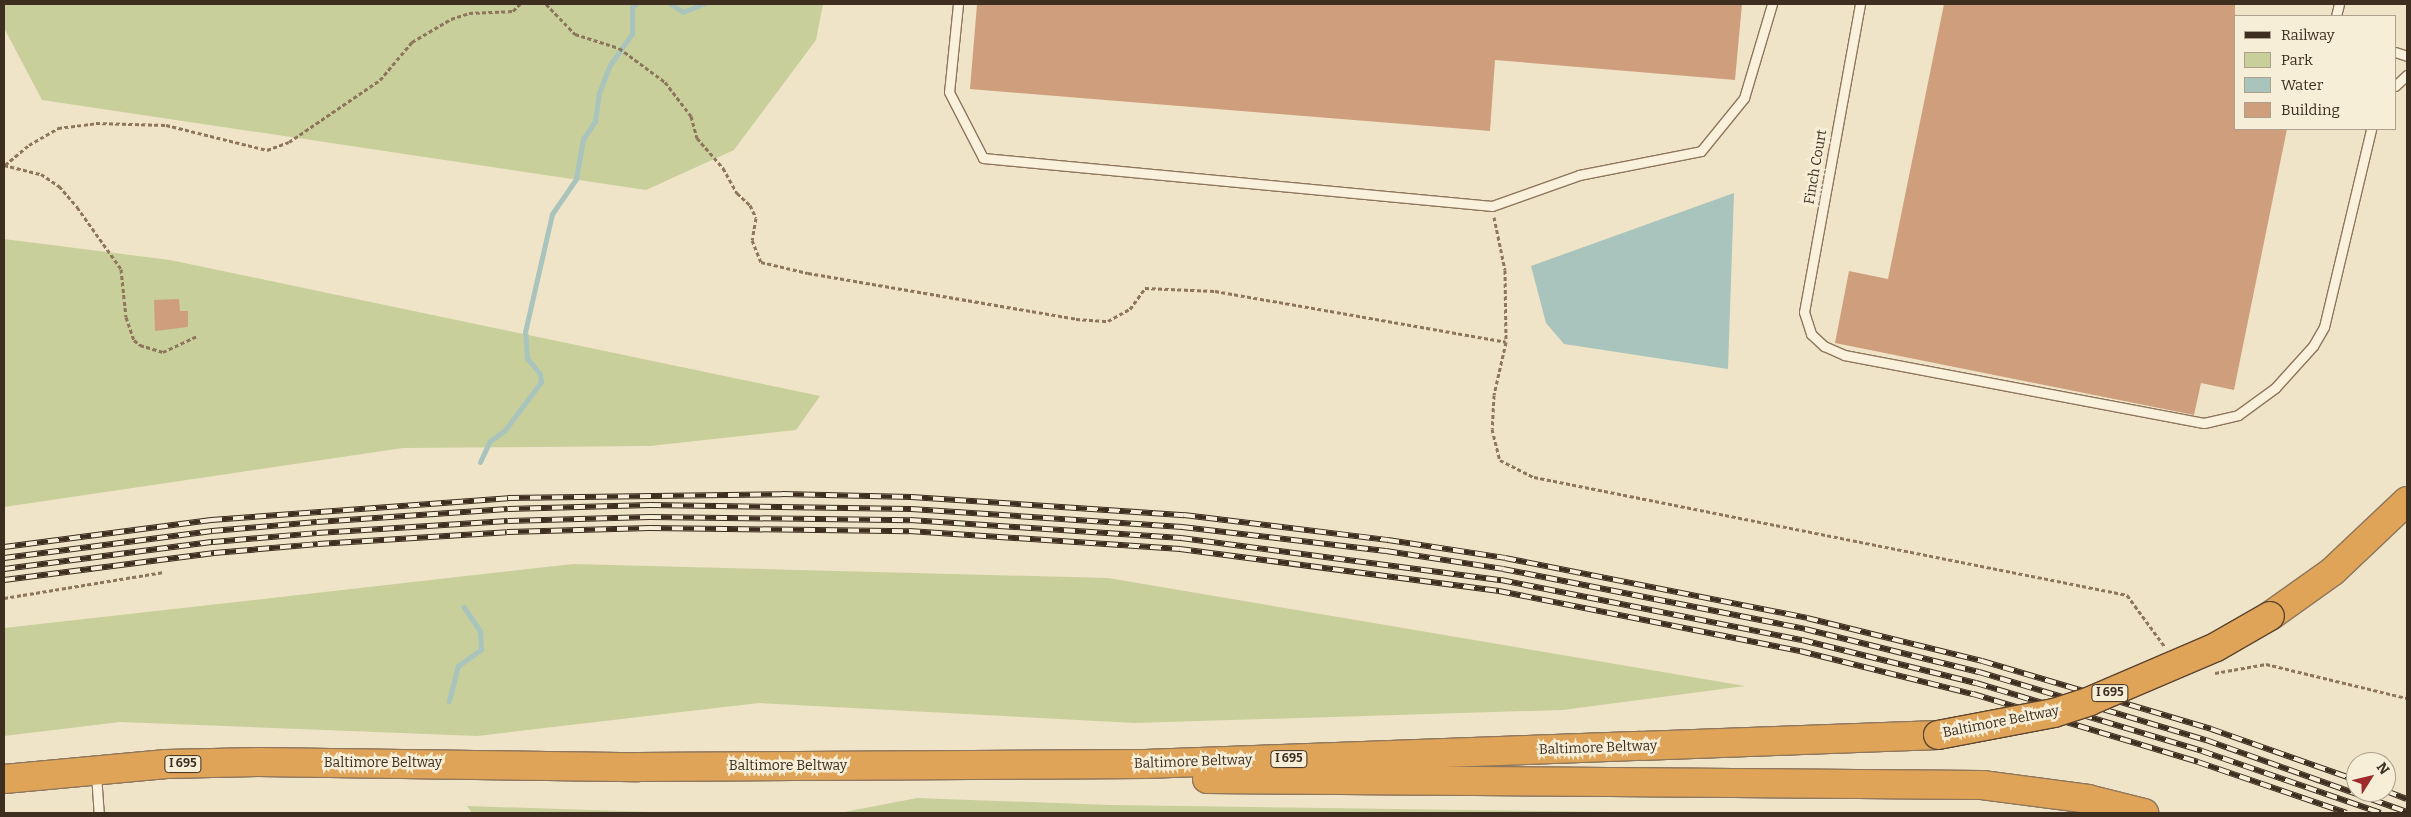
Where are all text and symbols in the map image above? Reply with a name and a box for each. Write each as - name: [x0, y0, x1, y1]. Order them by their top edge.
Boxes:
- legend: [2234, 15, 2396, 130]
- text: Railway: [2281, 26, 2335, 44]
- text: Park: [2281, 51, 2313, 69]
- text: Water: [2281, 76, 2323, 94]
- text: Building: [2281, 101, 2340, 119]
- street label: Finch Court: [1801, 128, 1831, 206]
- road number: I 695: [2091, 684, 2129, 702]
- street label: Baltimore Beltway: [1941, 702, 2061, 742]
- street label: Baltimore Beltway: [1539, 738, 1657, 758]
- road number: I 695: [1270, 750, 1308, 769]
- street label: Baltimore Beltway: [1134, 752, 1252, 772]
- north arrow: [2346, 752, 2396, 802]
- road number: I 695: [164, 754, 202, 774]
- street label: Baltimore Beltway: [324, 755, 442, 771]
- street label: Baltimore Beltway: [729, 758, 847, 774]
- text: N: [2373, 759, 2393, 778]

